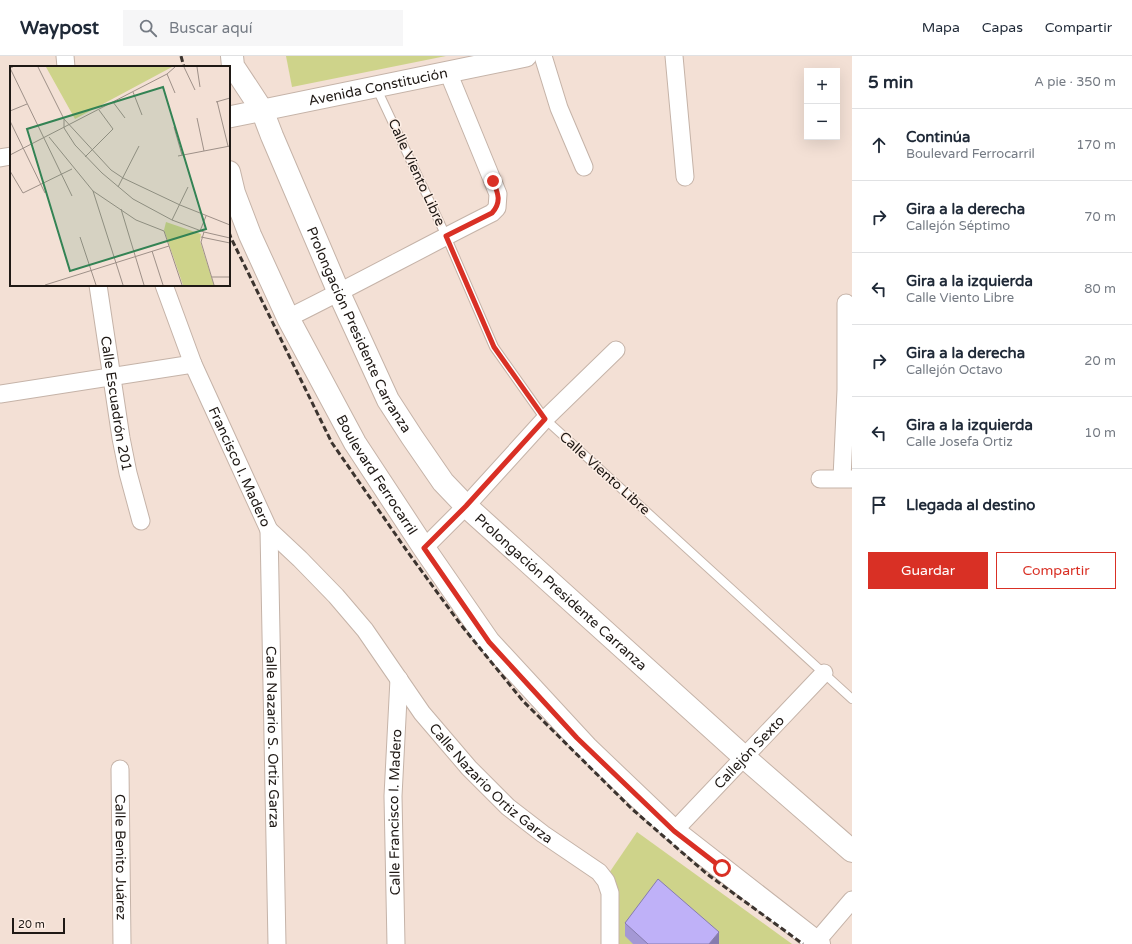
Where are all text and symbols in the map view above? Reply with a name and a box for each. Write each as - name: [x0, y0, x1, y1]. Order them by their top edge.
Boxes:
- search box: [123, 10, 403, 46]
- text: Waypost: [20, 17, 99, 39]
- icon: search: [137, 17, 159, 39]
- text: Buscar aquí: [169, 19, 252, 37]
- text: Mapa: [922, 19, 960, 36]
- text: Capas: [982, 19, 1023, 36]
- text: Compartir: [1045, 19, 1112, 36]
- street label: Avenida Constitución: [307, 64, 449, 109]
- inset map: [10, 66, 230, 286]
- map controls: [804, 68, 840, 140]
- button: +: [804, 68, 840, 104]
- text: 5 min: [868, 72, 913, 93]
- text: A pie · 350 m: [1034, 74, 1116, 90]
- button: −: [804, 104, 840, 140]
- street label: Calle Viento Libre: [384, 116, 449, 229]
- text: Continúa: [906, 128, 970, 146]
- icon: ahead: [868, 134, 890, 156]
- text: 170 m: [1076, 137, 1116, 153]
- text: Boulevard Ferrocarril: [906, 146, 1035, 162]
- route end: [484, 172, 502, 190]
- text: Gira a la derecha: [906, 200, 1025, 218]
- icon: right: [868, 206, 890, 228]
- text: 70 m: [1084, 209, 1116, 225]
- text: Callejón Séptimo: [906, 218, 1010, 234]
- street label: Prolongación Presidente Carranza: [303, 224, 415, 436]
- text: Gira a la izquierda: [906, 272, 1033, 290]
- icon: left: [868, 278, 890, 300]
- text: 80 m: [1084, 281, 1116, 297]
- text: Calle Viento Libre: [906, 290, 1014, 306]
- street label: Calle Escuadrón 201: [97, 335, 135, 473]
- text: Gira a la derecha: [906, 344, 1025, 362]
- icon: right: [868, 350, 890, 372]
- text: 20 m: [1084, 353, 1116, 369]
- text: Callejón Octavo: [906, 362, 1003, 378]
- street label: Francisco I. Madero: [205, 404, 274, 530]
- street label: Boulevard Ferrocarril: [332, 412, 421, 538]
- text: Gira a la izquierda: [906, 416, 1033, 434]
- icon: left: [868, 422, 890, 444]
- text: 10 m: [1084, 425, 1116, 441]
- street label: Calle Viento Libre: [556, 428, 654, 519]
- text: Calle Josefa Ortiz: [906, 434, 1013, 450]
- icon: arrive: [868, 494, 890, 516]
- text: Llegada al destino: [906, 496, 1035, 514]
- street label: Prolongación Presidente Carranza: [471, 510, 650, 674]
- button: Guardar: [868, 552, 988, 589]
- button: Compartir: [996, 552, 1116, 589]
- street label: Calle Nazario S. Ortiz Garza: [262, 646, 283, 828]
- street label: Callejón Sexto: [711, 712, 788, 792]
- street label: Calle Nazario Ortiz Garza: [425, 720, 556, 847]
- street label: Calle Francisco I. Madero: [385, 728, 405, 895]
- street label: Calle Benito Juárez: [111, 794, 130, 920]
- route start: [713, 859, 731, 877]
- scale bar: [12, 916, 65, 935]
- text: 20 m: [18, 918, 45, 931]

